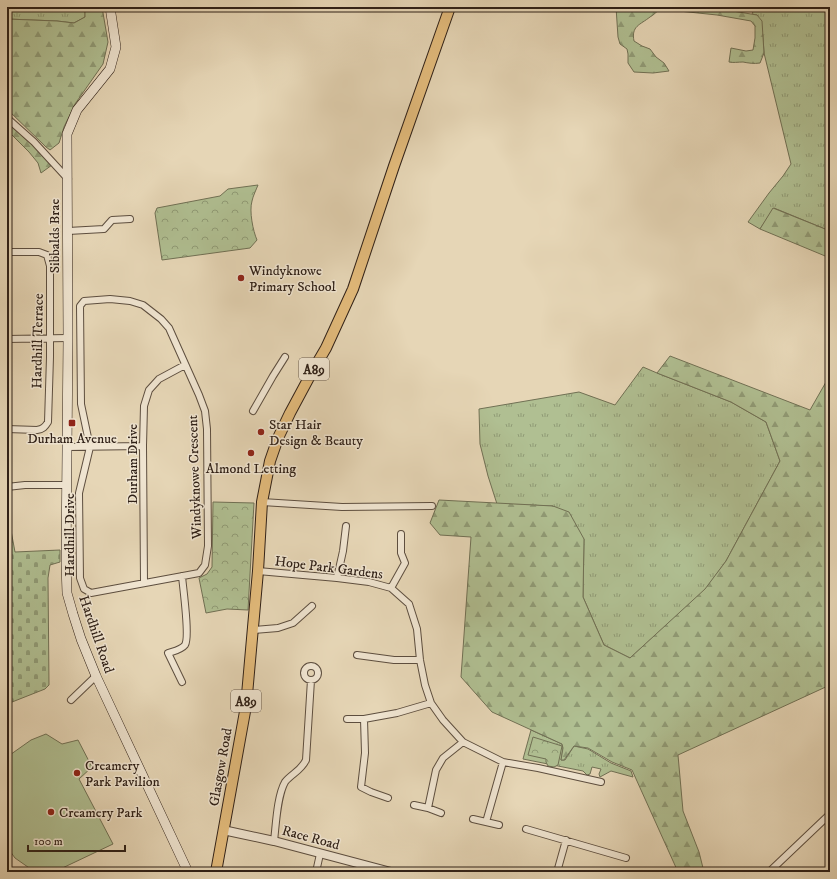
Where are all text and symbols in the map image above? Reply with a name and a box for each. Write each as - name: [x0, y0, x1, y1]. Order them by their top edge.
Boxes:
- street label: Sibbalds Brae: [46, 198, 64, 273]
- place label: Windyknowe Primary School: [248, 262, 336, 296]
- marker: Windyknowe Primary School: [236, 273, 246, 283]
- street label: Hardhill Terrace: [28, 293, 48, 389]
- road number: A89: [299, 358, 329, 380]
- street label: Windyknowe Crescent: [184, 414, 206, 540]
- place label: Star Hair Design & Beauty: [269, 416, 363, 450]
- marker: Durham Avenue: [67, 418, 77, 428]
- street label: Durham Drive: [124, 424, 142, 504]
- marker: Star Hair Design & Beauty: [256, 427, 266, 437]
- place label: Durham Avenue: [27, 430, 117, 448]
- marker: Almond Letting: [246, 448, 256, 458]
- place label: Almond Letting: [206, 460, 296, 478]
- street label: Hardhill Drive: [61, 493, 79, 577]
- street label: Hope Park Gardens: [274, 552, 384, 584]
- street label: Hardhill Road: [74, 593, 118, 676]
- road number: A89: [231, 690, 261, 712]
- street label: Glasgow Road: [205, 727, 237, 808]
- place label: Creamery Park Pavilion: [85, 757, 161, 791]
- marker: Creamery Park Pavilion: [72, 768, 82, 778]
- place label: Creamery Park: [59, 804, 143, 822]
- marker: Creamery Park: [46, 807, 56, 817]
- street label: Race Road: [280, 822, 342, 854]
- scale bar: [28, 827, 125, 853]
- text: 100 m: [34, 834, 63, 849]

